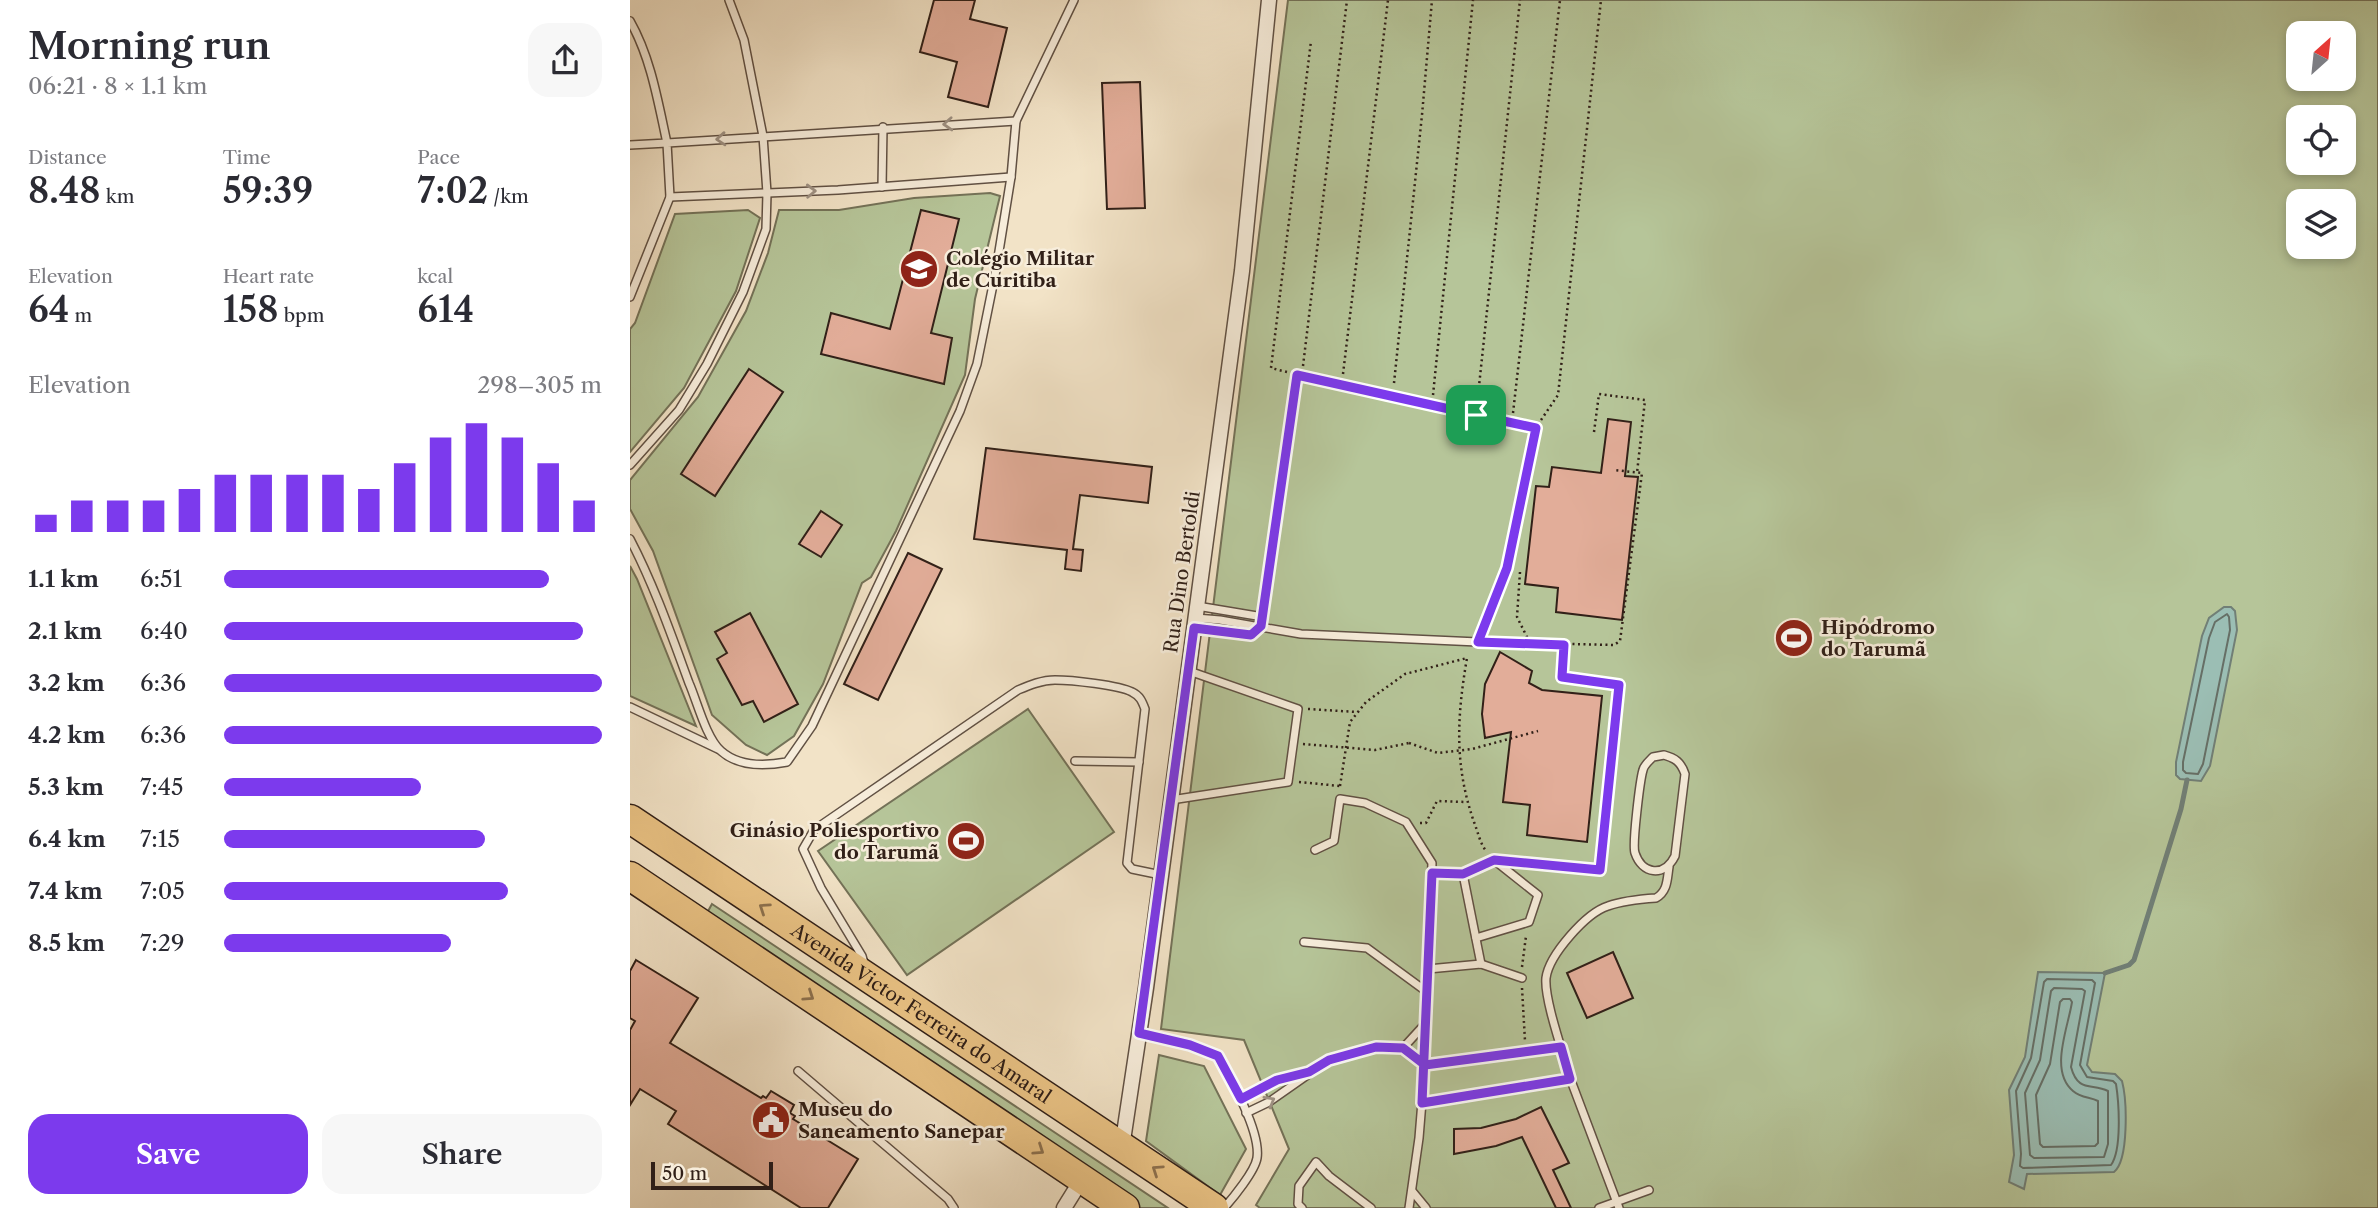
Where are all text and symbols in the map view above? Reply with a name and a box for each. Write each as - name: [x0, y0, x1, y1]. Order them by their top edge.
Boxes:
- north arrow: [2286, 21, 2356, 91]
- map controls: [2286, 21, 2356, 259]
- text: Morning run: [28, 22, 271, 69]
- button: share: [528, 23, 602, 97]
- text: 06:21 · 8 × 1.1 km: [28, 72, 207, 100]
- button: locate: [2286, 105, 2356, 175]
- one-way arrow: [942, 117, 953, 132]
- one-way arrow: [715, 131, 726, 146]
- text: Distance: [28, 146, 107, 169]
- text: Time: [223, 146, 271, 169]
- text: Pace: [417, 146, 460, 169]
- text: 8.48: [28, 169, 101, 212]
- text: 59:39: [223, 169, 313, 212]
- text: 7:02: [417, 169, 488, 212]
- one-way arrow: [806, 184, 817, 199]
- text: km: [101, 185, 134, 208]
- text: /km: [488, 185, 529, 208]
- button: layers: [2286, 189, 2356, 259]
- place label: Colégio Militar de Curitiba: [946, 247, 1095, 292]
- school or university icon: Colégio Militar de Curitiba: [898, 248, 940, 290]
- text: Elevation: [28, 265, 113, 288]
- text: Heart rate: [223, 265, 314, 288]
- text: kcal: [417, 265, 453, 288]
- text: 64: [28, 288, 69, 331]
- text: 158: [223, 288, 279, 331]
- text: 614: [417, 288, 474, 331]
- text: m: [69, 304, 92, 327]
- text: bpm: [279, 304, 325, 327]
- text: Elevation: [28, 371, 131, 399]
- text: 298–305 m: [477, 371, 602, 399]
- pin: [1446, 385, 1506, 445]
- icon: arrive: [1457, 396, 1495, 434]
- street label: Rua Dino Bertoldi: [1159, 489, 1205, 655]
- text: 1.1 km: [28, 565, 99, 593]
- text: 6:51: [140, 565, 182, 593]
- place label: Hipódromo do Tarumã: [1821, 616, 1935, 661]
- text: 2.1 km: [28, 617, 102, 645]
- text: 6:40: [140, 617, 188, 645]
- sports icon: Hipódromo do Tarumã: [1773, 617, 1815, 659]
- text: 3.2 km: [28, 669, 105, 697]
- text: 6:36: [140, 669, 186, 697]
- text: 4.2 km: [28, 721, 105, 749]
- text: 6:36: [140, 721, 186, 749]
- text: 5.3 km: [28, 773, 104, 801]
- text: 7:45: [140, 773, 184, 801]
- place label: Ginásio Poliesportivo do Tarumã: [730, 819, 940, 864]
- sports icon: Ginásio Poliesportivo do Tarumã: [945, 820, 987, 862]
- text: 6.4 km: [28, 825, 106, 853]
- text: 7:15: [140, 825, 180, 853]
- text: 7.4 km: [28, 877, 103, 905]
- text: 7:05: [140, 877, 185, 905]
- one-way arrow: [759, 904, 772, 916]
- street label: Avenida Victor Ferreira do Amaral: [786, 918, 1056, 1108]
- text: 8.5 km: [28, 929, 105, 957]
- text: 7:29: [140, 929, 184, 957]
- one-way arrow: [801, 988, 814, 1000]
- one-way arrow: [1263, 1096, 1275, 1109]
- place label: Museu do Saneamento Sanepar: [798, 1098, 1005, 1143]
- public building icon: Museu do Saneamento Sanepar: [750, 1099, 792, 1141]
- button: Save: [28, 1114, 308, 1194]
- button: Share: [322, 1114, 602, 1194]
- one-way arrow: [1031, 1142, 1044, 1155]
- scale bar: [651, 1159, 774, 1191]
- text: 50 m: [662, 1162, 707, 1185]
- one-way arrow: [1152, 1166, 1165, 1178]

